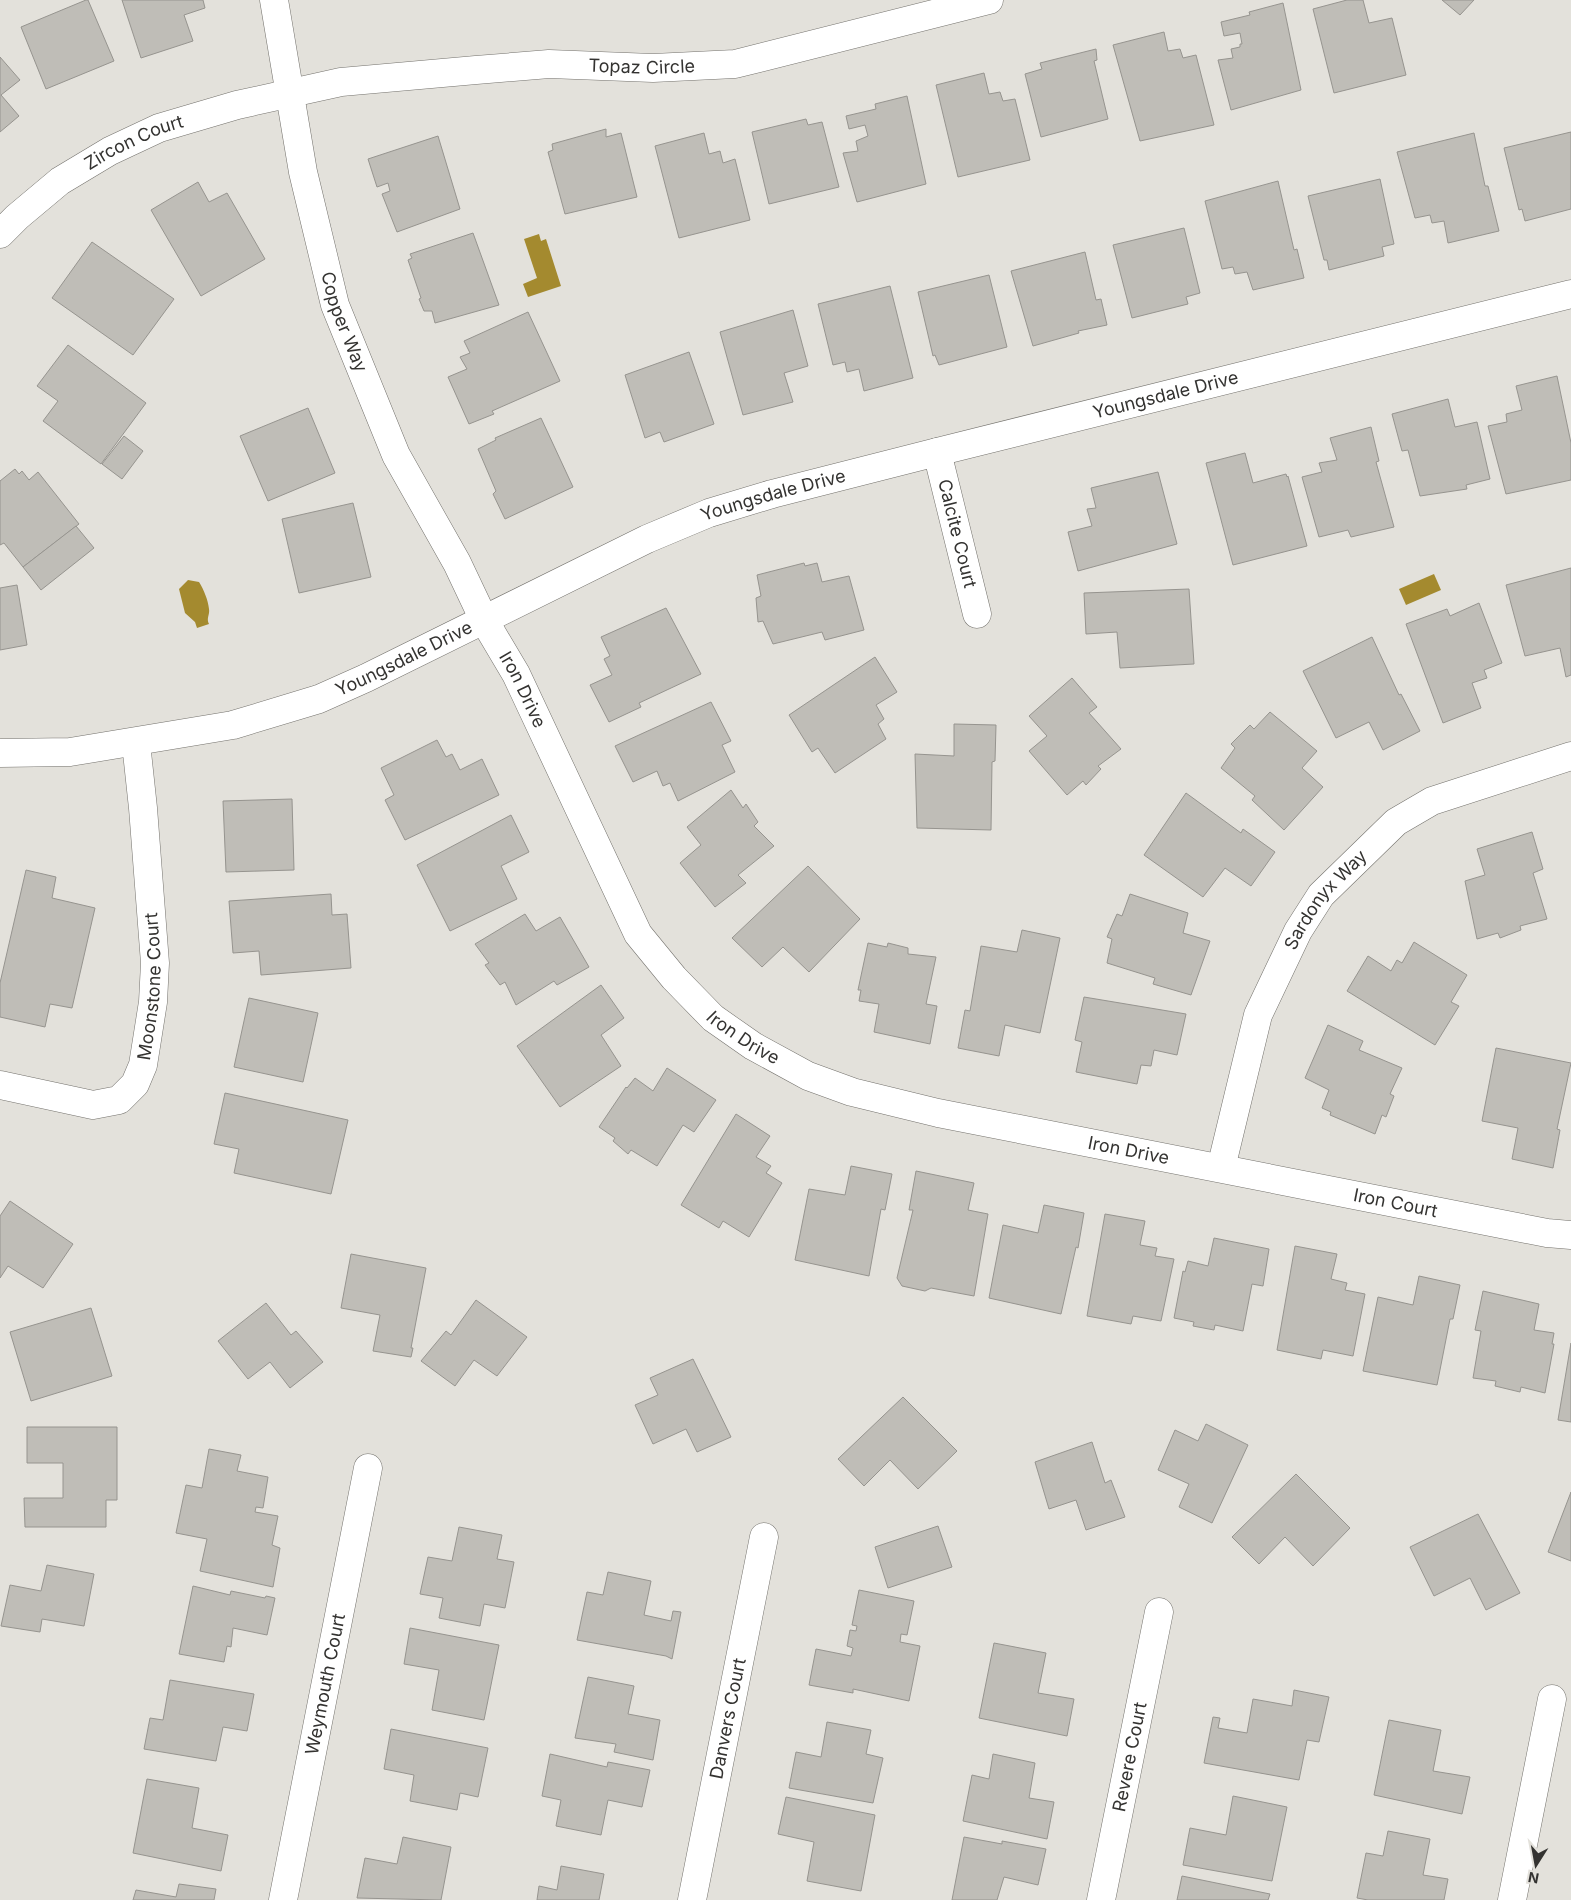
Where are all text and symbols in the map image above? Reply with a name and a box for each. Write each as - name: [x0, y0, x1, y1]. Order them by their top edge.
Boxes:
- street label: Topaz Circle: [588, 55, 695, 78]
- street label: Zircon Court: [81, 110, 186, 174]
- street label: Copper Way: [317, 270, 372, 375]
- street label: Youngsdale Drive: [1091, 366, 1240, 423]
- street label: Youngsdale Drive: [697, 465, 848, 525]
- street label: Calcite Court: [934, 477, 981, 590]
- street label: Youngsdale Drive: [332, 616, 475, 700]
- street label: Iron Drive: [495, 647, 551, 731]
- street label: Sardonyx Way: [1280, 845, 1371, 953]
- street label: Moonstone Court: [133, 912, 165, 1062]
- street label: Iron Drive: [702, 1007, 783, 1068]
- street label: Iron Drive: [1086, 1132, 1171, 1168]
- street label: Iron Court: [1352, 1184, 1440, 1221]
- street label: Weymouth Court: [301, 1612, 349, 1756]
- street label: Danvers Court: [705, 1656, 750, 1781]
- street label: Revere Court: [1108, 1700, 1151, 1813]
- north arrow: [1511, 1840, 1561, 1890]
- text: N: [1527, 1869, 1540, 1888]

